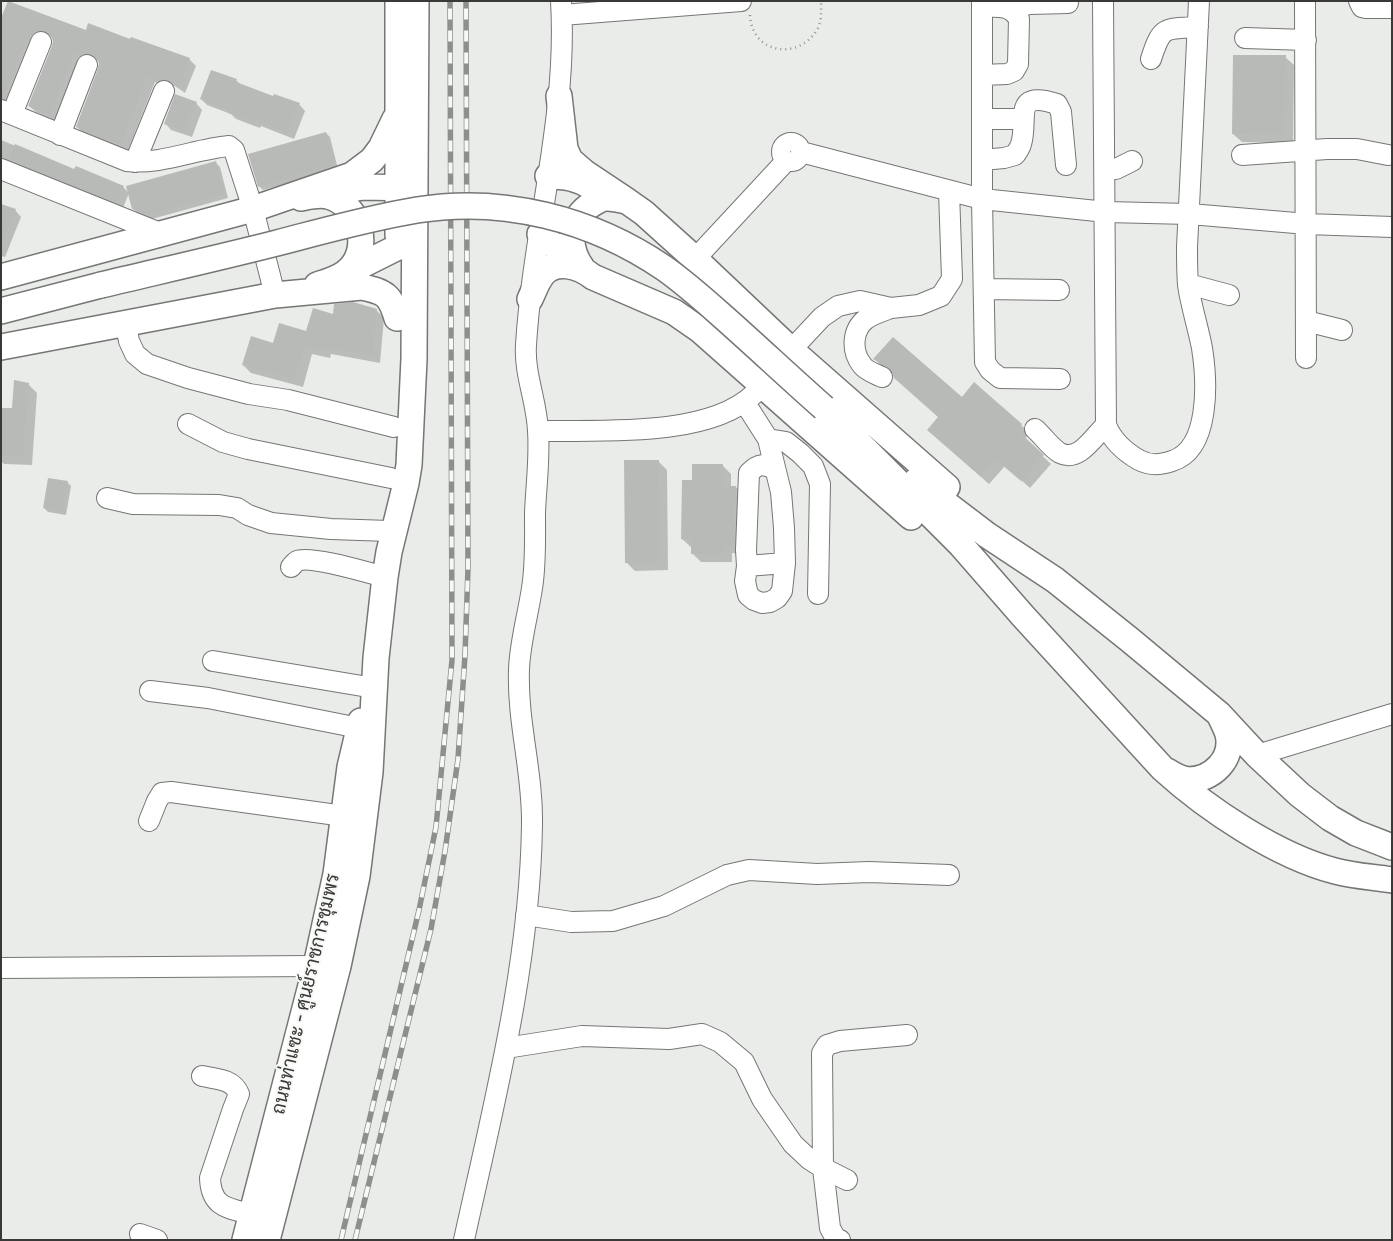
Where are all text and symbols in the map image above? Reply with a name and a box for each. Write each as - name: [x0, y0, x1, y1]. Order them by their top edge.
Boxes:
- street label: ถนนท่าแซะ - ศูนย์ราชการชุมพร: [267, 872, 345, 1116]

